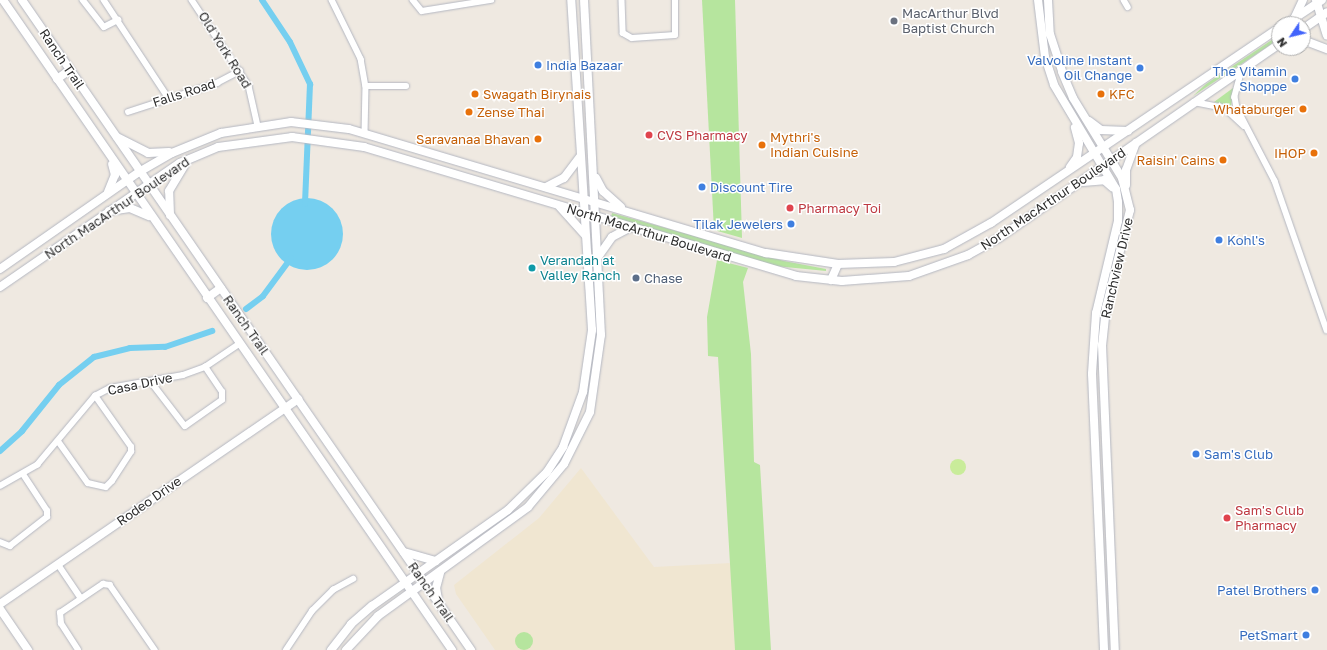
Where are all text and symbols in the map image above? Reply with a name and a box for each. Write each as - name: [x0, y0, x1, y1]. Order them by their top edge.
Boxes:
- place label: MacArthur Blvd Baptist Church: [902, 6, 999, 37]
- street label: Old York Road: [195, 9, 255, 91]
- marker: MacArthur Blvd Baptist Church: [889, 16, 899, 26]
- north arrow: [1271, 16, 1311, 56]
- street label: Ranch Trail: [36, 26, 88, 92]
- text: N: [1274, 35, 1289, 50]
- place label: Valvoline Instant Oil Change: [1027, 53, 1132, 84]
- place label: India Bazaar: [546, 57, 623, 73]
- marker: India Bazaar: [533, 60, 543, 70]
- marker: Valvoline Instant Oil Change: [1135, 63, 1145, 73]
- place label: The Vitamin Shoppe: [1212, 64, 1287, 95]
- marker: The Vitamin Shoppe: [1290, 74, 1300, 84]
- street label: Falls Road: [151, 76, 217, 110]
- place label: Swagath Birynais: [483, 86, 591, 102]
- place label: KFC: [1109, 86, 1134, 102]
- marker: Swagath Birynais: [470, 89, 480, 99]
- marker: KFC: [1096, 89, 1106, 99]
- place label: Whataburger: [1213, 101, 1295, 117]
- place label: Zense Thai: [477, 104, 545, 120]
- marker: Whataburger: [1298, 104, 1308, 114]
- marker: Zense Thai: [464, 107, 474, 117]
- place label: CVS Pharmacy: [657, 127, 748, 143]
- marker: CVS Pharmacy: [644, 130, 654, 140]
- place label: Mythri's Indian Cuisine: [770, 130, 858, 161]
- place label: Saravanaa Bhavan: [416, 131, 530, 147]
- marker: Saravanaa Bhavan: [533, 134, 543, 144]
- marker: Mythri's Indian Cuisine: [757, 140, 767, 150]
- street label: North MacArthur Boulevard: [978, 145, 1128, 253]
- place label: IHOP: [1274, 145, 1306, 161]
- marker: IHOP: [1309, 148, 1319, 158]
- place label: Raisin' Cains: [1137, 152, 1215, 168]
- street label: North MacArthur Boulevard: [42, 154, 192, 262]
- marker: Raisin' Cains: [1218, 155, 1228, 165]
- place label: Discount Tire: [710, 179, 793, 195]
- marker: Discount Tire: [697, 182, 707, 192]
- street label: North MacArthur Boulevard: [565, 200, 733, 266]
- place label: Pharmacy Toi: [798, 200, 881, 216]
- marker: Pharmacy Toi: [785, 203, 795, 213]
- place label: Tilak Jewelers: [693, 216, 783, 232]
- street label: Ranchview Drive: [1098, 216, 1136, 320]
- marker: Tilak Jewelers: [786, 219, 796, 229]
- place label: Kohl's: [1227, 232, 1265, 248]
- marker: Kohl's: [1214, 235, 1224, 245]
- place label: Verandah at Valley Ranch: [540, 253, 620, 284]
- marker: Verandah at Valley Ranch: [527, 263, 537, 273]
- place label: Chase: [644, 270, 683, 286]
- marker: Chase: [631, 273, 641, 283]
- street label: Ranch Trail: [220, 292, 272, 358]
- street label: Casa Drive: [106, 370, 174, 398]
- place label: Sam's Club: [1204, 446, 1273, 462]
- marker: Sam's Club: [1191, 449, 1201, 459]
- street label: Rodeo Drive: [114, 473, 184, 529]
- place label: Sam's Club Pharmacy: [1235, 503, 1304, 534]
- marker: Sam's Club Pharmacy: [1222, 513, 1232, 523]
- street label: Ranch Trail: [405, 559, 457, 625]
- place label: Patel Brothers: [1217, 582, 1307, 598]
- marker: Patel Brothers: [1310, 585, 1320, 595]
- place label: PetSmart: [1239, 627, 1298, 643]
- marker: PetSmart: [1301, 630, 1311, 640]

